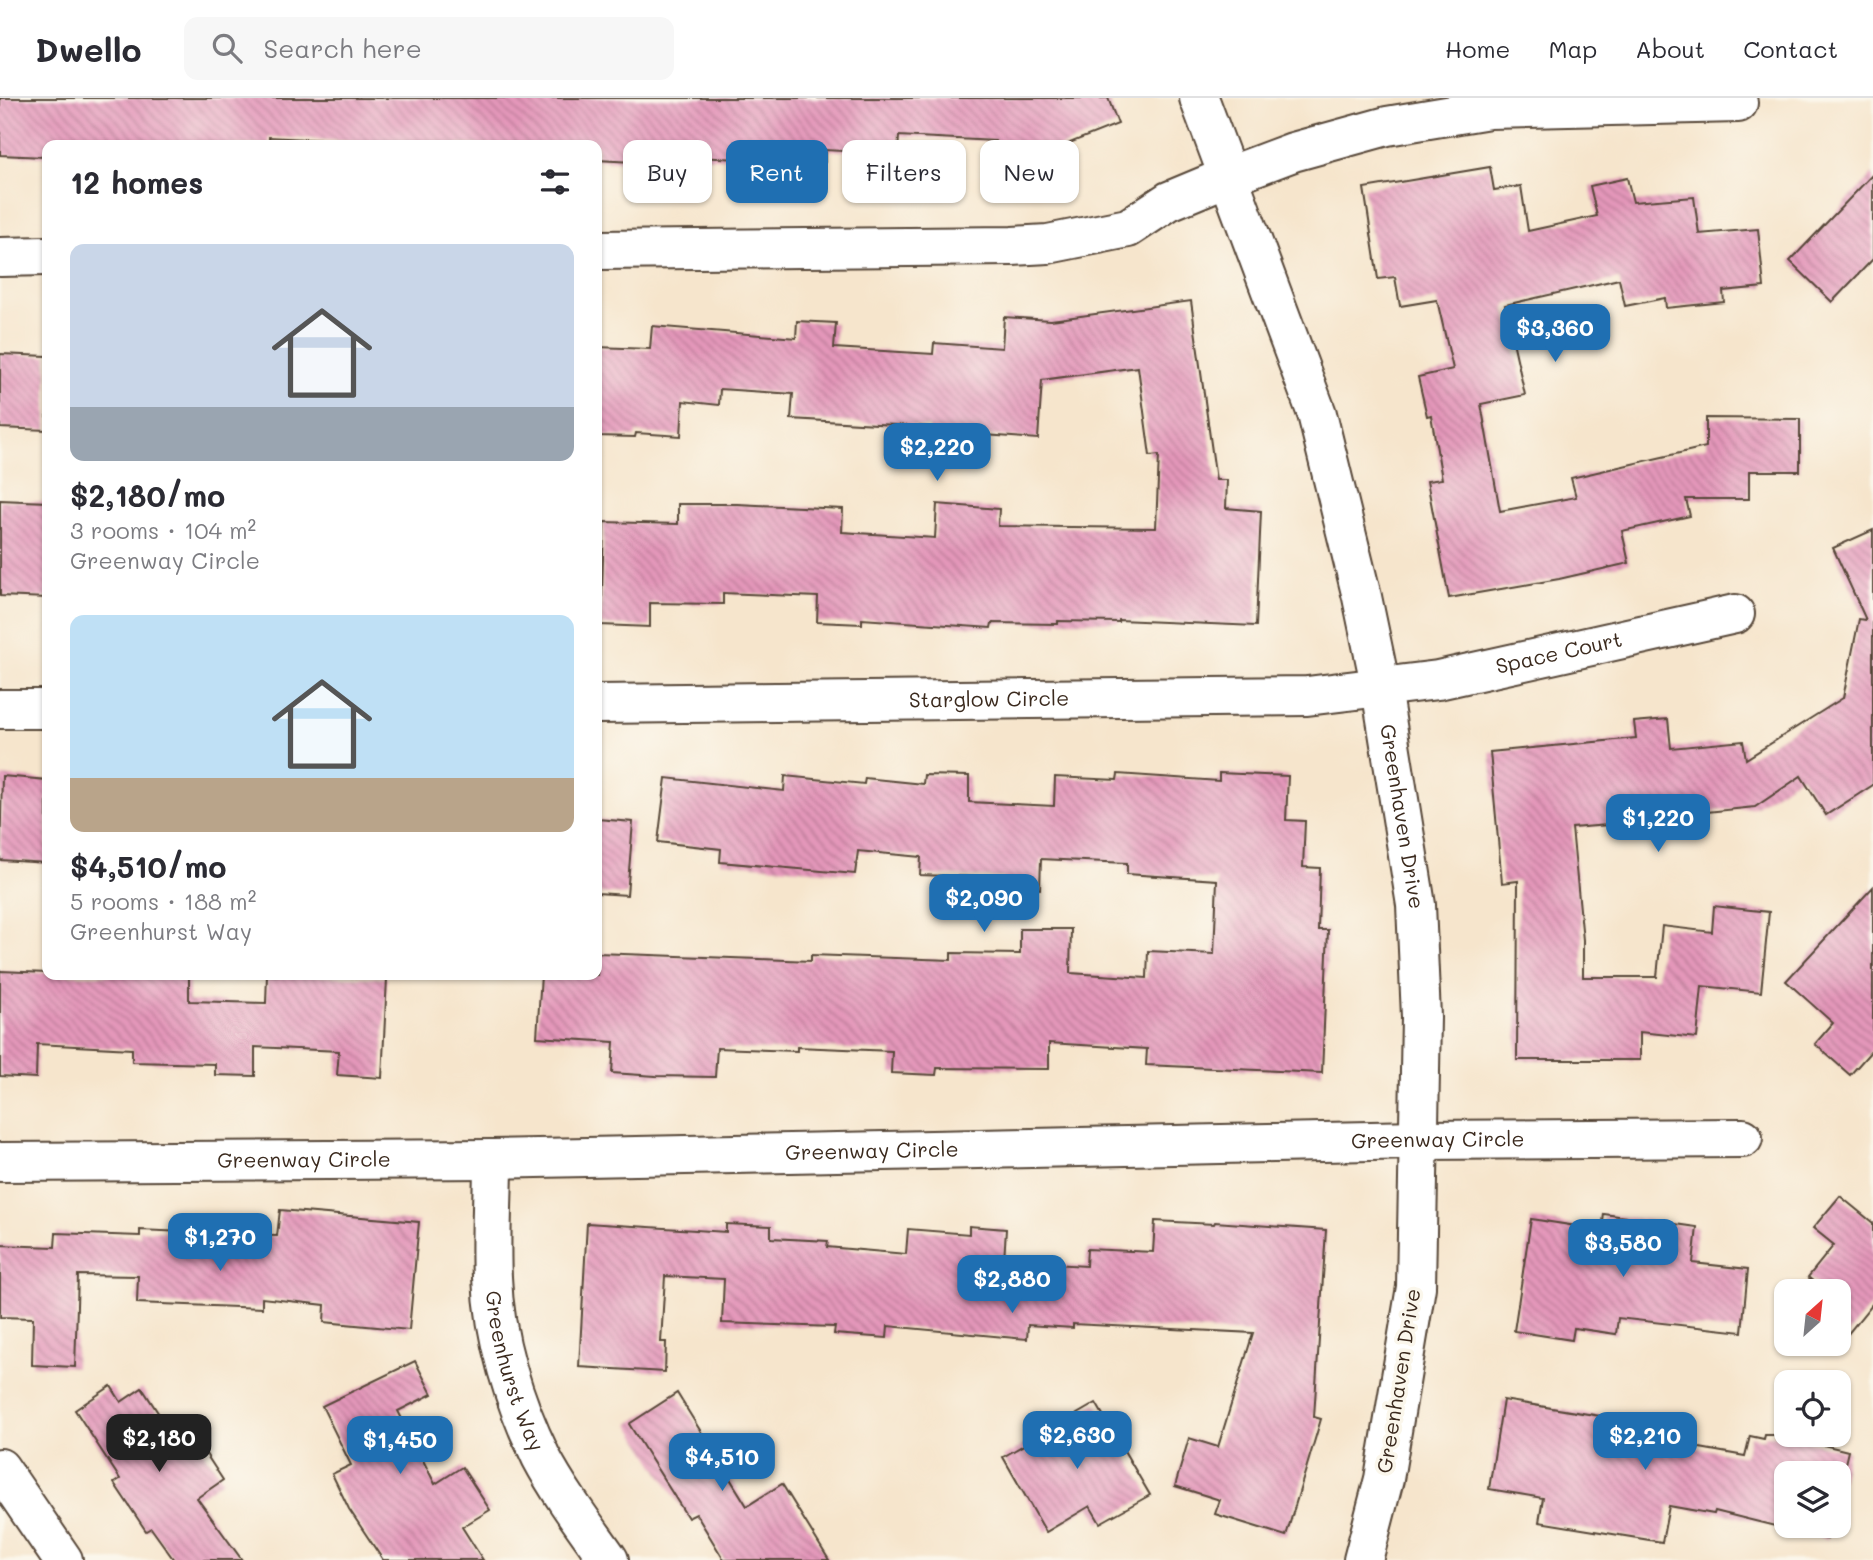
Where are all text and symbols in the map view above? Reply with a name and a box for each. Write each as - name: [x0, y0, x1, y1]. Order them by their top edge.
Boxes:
- search box: [184, 17, 674, 80]
- text: Dwello: [35, 27, 142, 70]
- icon: search: [208, 29, 246, 67]
- text: Search here: [264, 31, 422, 65]
- text: Home: [1445, 33, 1510, 64]
- text: Map: [1548, 33, 1597, 64]
- text: About: [1635, 33, 1705, 64]
- text: Contact: [1743, 33, 1838, 64]
- chip: Buy: [623, 140, 712, 203]
- chip: Rent: [726, 140, 828, 203]
- chip: Filters: [842, 140, 966, 203]
- chip: New: [980, 140, 1079, 203]
- text: 12 homes: [70, 162, 203, 202]
- icon: filters: [536, 163, 574, 201]
- icon: home: [259, 290, 385, 416]
- pin: $3,360: [1498, 304, 1612, 364]
- text: $3,360: [1516, 312, 1594, 342]
- pin: $2,220: [880, 424, 994, 483]
- text: $2,220: [900, 431, 974, 461]
- text: $2,180/mo: [70, 475, 225, 515]
- text: 3 rooms · 104 m²: [70, 515, 256, 545]
- text: Greenway Circle: [70, 545, 260, 575]
- street label: Space Court: [1493, 624, 1624, 679]
- icon: home: [259, 661, 385, 787]
- street label: Starglow Circle: [909, 684, 1069, 712]
- street label: Greenhaven Drive: [1375, 722, 1431, 911]
- pin: $1,220: [1601, 794, 1715, 854]
- text: $1,220: [1622, 802, 1694, 832]
- text: $4,510/mo: [70, 846, 226, 886]
- pin: $2,090: [927, 874, 1041, 934]
- text: $2,090: [945, 882, 1023, 912]
- text: 5 rooms · 188 m²: [70, 886, 256, 916]
- text: Greenhurst Way: [70, 916, 252, 946]
- street label: Greenway Circle: [1351, 1124, 1525, 1153]
- street label: Greenway Circle: [785, 1134, 959, 1165]
- street label: Greenway Circle: [217, 1145, 391, 1173]
- pin: $1,270: [163, 1214, 277, 1273]
- pin: $3,580: [1566, 1220, 1680, 1279]
- text: $1,270: [184, 1221, 256, 1251]
- text: $3,580: [1584, 1227, 1662, 1257]
- pin: $2,880: [955, 1256, 1069, 1315]
- text: $2,880: [973, 1263, 1051, 1293]
- north arrow: [1774, 1279, 1852, 1356]
- map controls: [1774, 1279, 1851, 1538]
- street label: Greenhaven Drive: [1370, 1286, 1425, 1475]
- street label: Greenhurst Way: [481, 1289, 551, 1455]
- button: locate: [1774, 1370, 1851, 1447]
- pin: $2,630: [1020, 1412, 1134, 1471]
- pin: $2,210: [1588, 1412, 1702, 1472]
- pin: $2,180: [102, 1414, 216, 1474]
- pin: $1,450: [343, 1416, 457, 1476]
- text: $2,630: [1039, 1419, 1115, 1449]
- text: $2,210: [1609, 1420, 1681, 1450]
- text: $2,180: [122, 1422, 196, 1452]
- text: $1,450: [363, 1424, 437, 1454]
- pin: $4,510: [665, 1434, 779, 1493]
- text: $4,510: [685, 1441, 759, 1471]
- button: layers: [1774, 1461, 1851, 1538]

